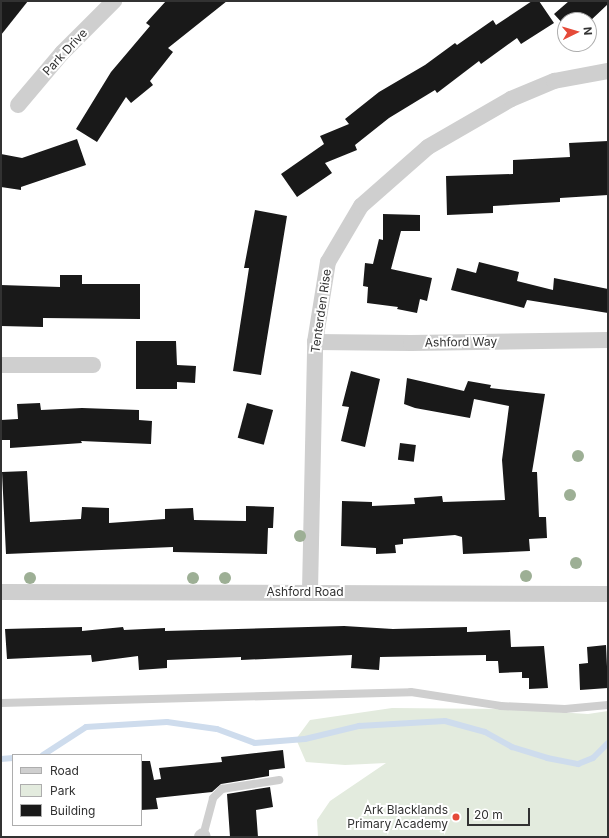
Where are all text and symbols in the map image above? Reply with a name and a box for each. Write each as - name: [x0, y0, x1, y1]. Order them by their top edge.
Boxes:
- north arrow: [557, 12, 597, 52]
- street label: Park Drive: [40, 26, 90, 78]
- text: N: [581, 26, 595, 36]
- street label: Tenterden Rise: [308, 268, 334, 354]
- street label: Ashford Way: [425, 334, 497, 350]
- street label: Ashford Road: [267, 585, 343, 599]
- legend: [12, 754, 142, 826]
- text: Road: [50, 763, 79, 778]
- text: Park: [50, 783, 76, 798]
- scale bar: [469, 800, 532, 826]
- text: Building: [50, 803, 95, 818]
- place label: Ark Blacklands Primary Academy: [347, 803, 448, 831]
- text: 20 m: [474, 807, 503, 822]
- marker: Ark Blacklands Primary Academy: [451, 812, 461, 822]

